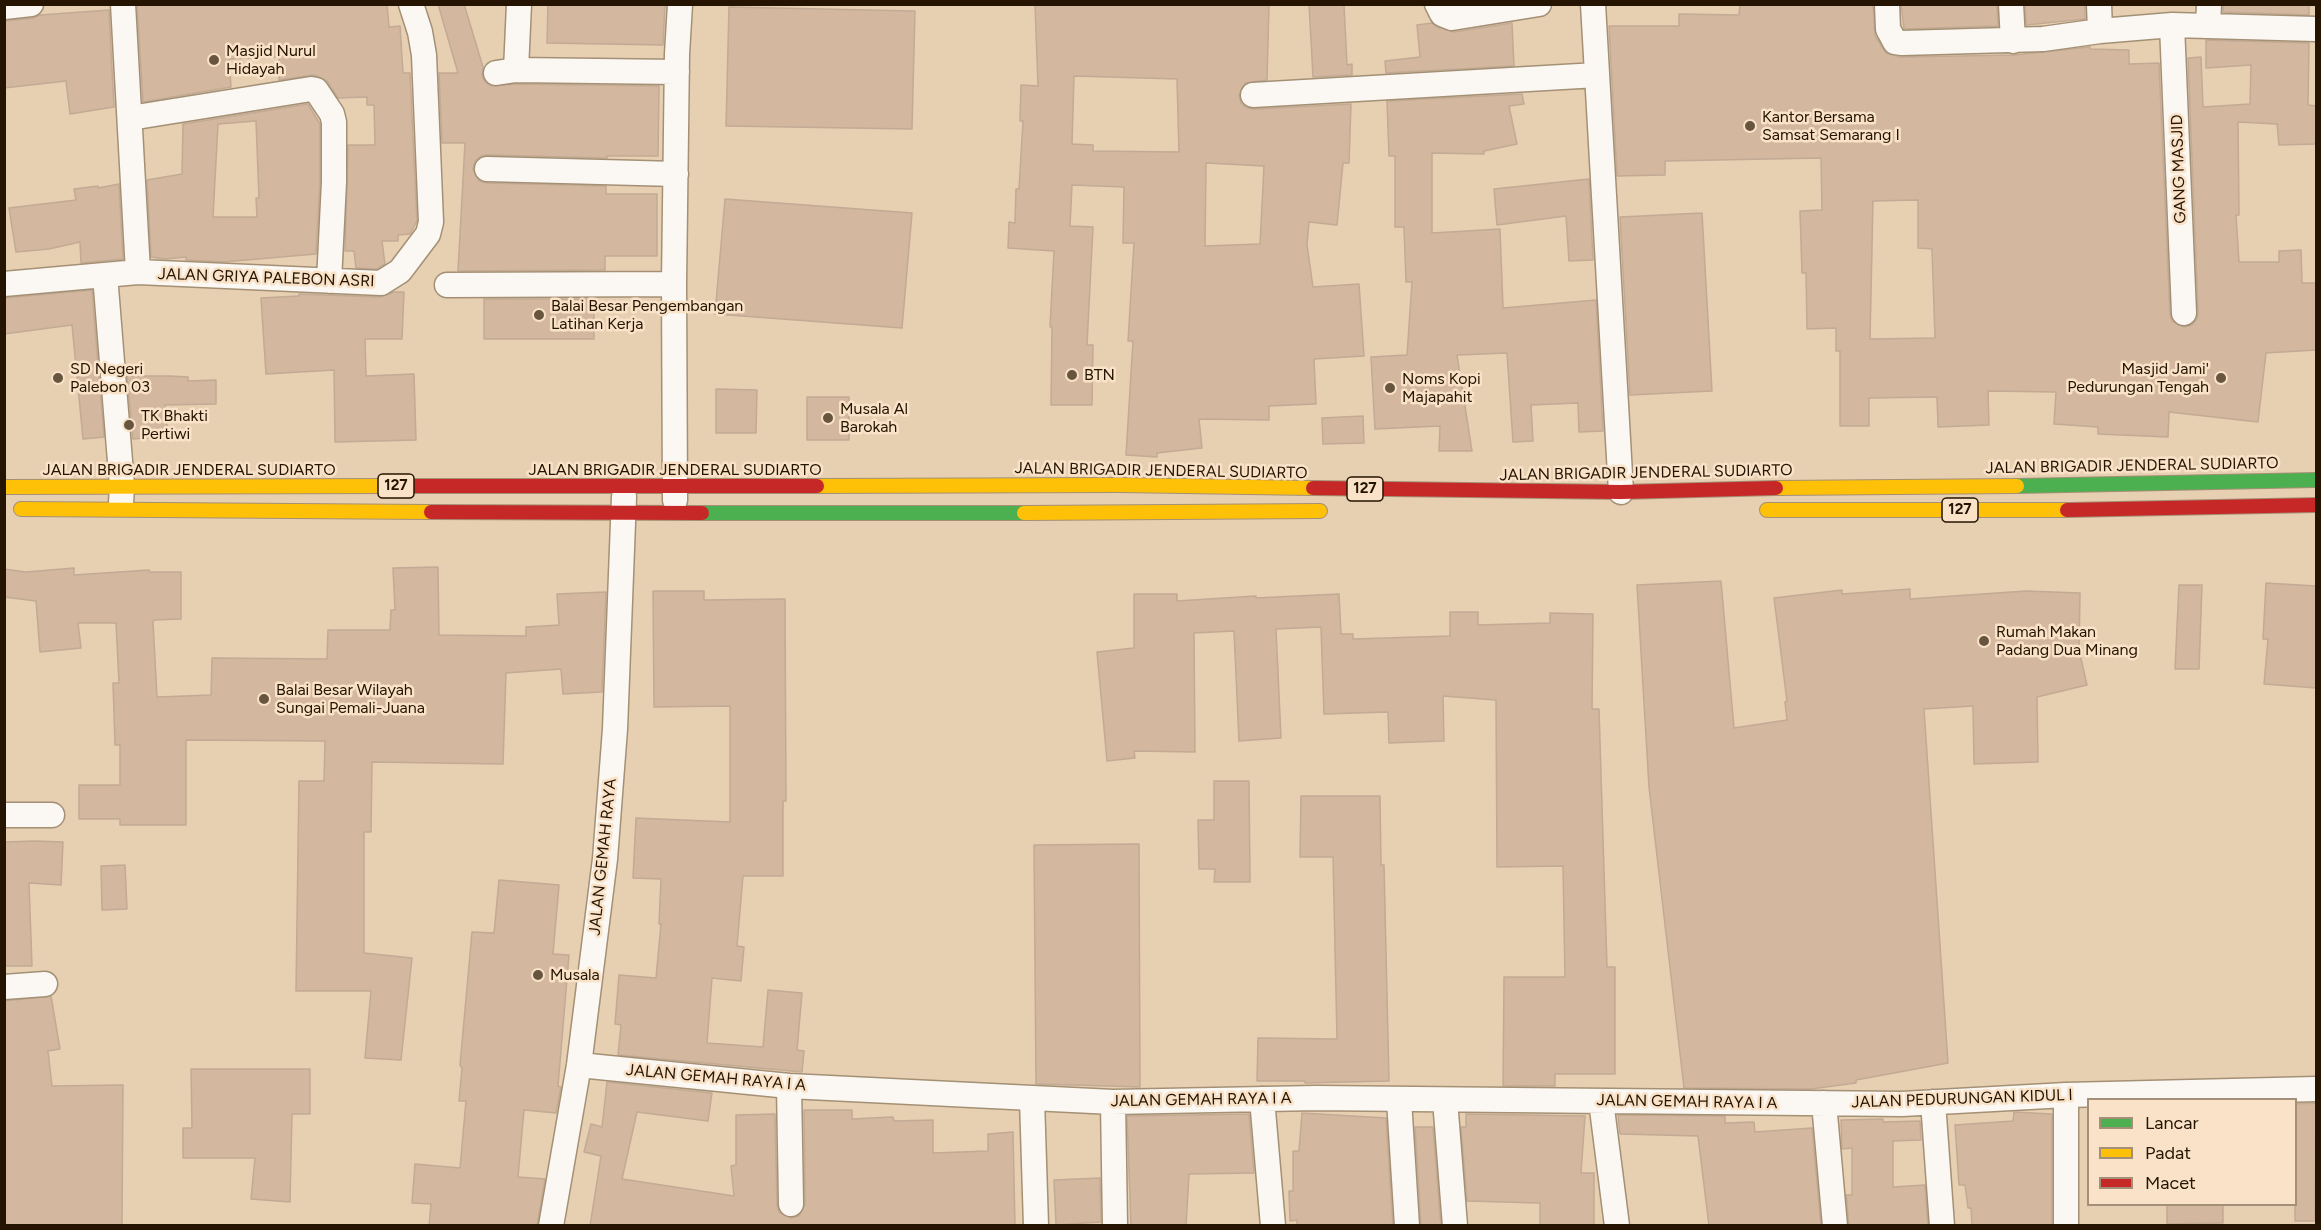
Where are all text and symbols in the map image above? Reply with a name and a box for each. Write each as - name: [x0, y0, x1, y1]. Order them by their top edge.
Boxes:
- place label: Masjid Nurul Hidayah: [226, 41, 316, 79]
- marker: Masjid Nurul Hidayah: [207, 53, 221, 67]
- place label: Kantor Bersama Samsat Semarang I: [1762, 107, 1900, 145]
- street label: GANG MASJID: [2168, 114, 2190, 224]
- marker: Kantor Bersama Samsat Semarang I: [1743, 119, 1757, 133]
- street label: JALAN GRIYA PALEBON ASRI: [157, 265, 375, 291]
- place label: Balai Besar Pengembangan Latihan Kerja: [551, 296, 743, 334]
- marker: Balai Besar Pengembangan Latihan Kerja: [532, 308, 546, 322]
- place label: SD Negeri Palebon 03: [70, 359, 150, 397]
- place label: Masjid Jami' Pedurungan Tengah: [2067, 359, 2209, 397]
- place label: BTN: [1084, 365, 1115, 385]
- marker: BTN: [1065, 368, 1079, 382]
- place label: Noms Kopi Majapahit: [1402, 369, 1481, 407]
- marker: SD Negeri Palebon 03: [51, 371, 65, 385]
- marker: Masjid Jami' Pedurungan Tengah: [2214, 371, 2228, 385]
- marker: Noms Kopi Majapahit: [1383, 381, 1397, 395]
- place label: Musala Al Barokah: [840, 399, 908, 437]
- place label: TK Bhakti Pertiwi: [141, 406, 208, 444]
- marker: Musala Al Barokah: [821, 411, 835, 425]
- marker: TK Bhakti Pertiwi: [122, 418, 136, 432]
- street label: JALAN BRIGADIR JENDERAL SUDIARTO: [1985, 454, 2279, 478]
- street label: JALAN BRIGADIR JENDERAL SUDIARTO: [1014, 459, 1308, 483]
- street label: JALAN BRIGADIR JENDERAL SUDIARTO: [42, 460, 336, 480]
- street label: JALAN BRIGADIR JENDERAL SUDIARTO: [528, 460, 822, 480]
- street label: JALAN BRIGADIR JENDERAL SUDIARTO: [1499, 461, 1793, 485]
- road number: 127: [378, 474, 414, 498]
- road number: 127: [1347, 477, 1383, 501]
- road number: 127: [1942, 498, 1978, 522]
- place label: Rumah Makan Padang Dua Minang: [1996, 622, 2138, 660]
- marker: Rumah Makan Padang Dua Minang: [1977, 634, 1991, 648]
- place label: Balai Besar Wilayah Sungai Pemali-Juana: [276, 680, 425, 718]
- marker: Balai Besar Wilayah Sungai Pemali-Juana: [257, 692, 271, 706]
- street label: JALAN GEMAH RAYA: [585, 778, 621, 936]
- place label: Musala: [550, 965, 600, 985]
- marker: Musala: [531, 968, 545, 982]
- street label: JALAN GEMAH RAYA I A: [625, 1061, 807, 1095]
- street label: JALAN PEDURUNGAN KIDUL I: [1851, 1086, 2073, 1112]
- street label: JALAN GEMAH RAYA I A: [1110, 1089, 1292, 1111]
- street label: JALAN GEMAH RAYA I A: [1596, 1091, 1778, 1113]
- legend: [2087, 1098, 2297, 1206]
- text: Lancar: [2145, 1112, 2199, 1134]
- text: Padat: [2145, 1142, 2191, 1164]
- text: Macet: [2145, 1172, 2196, 1194]

